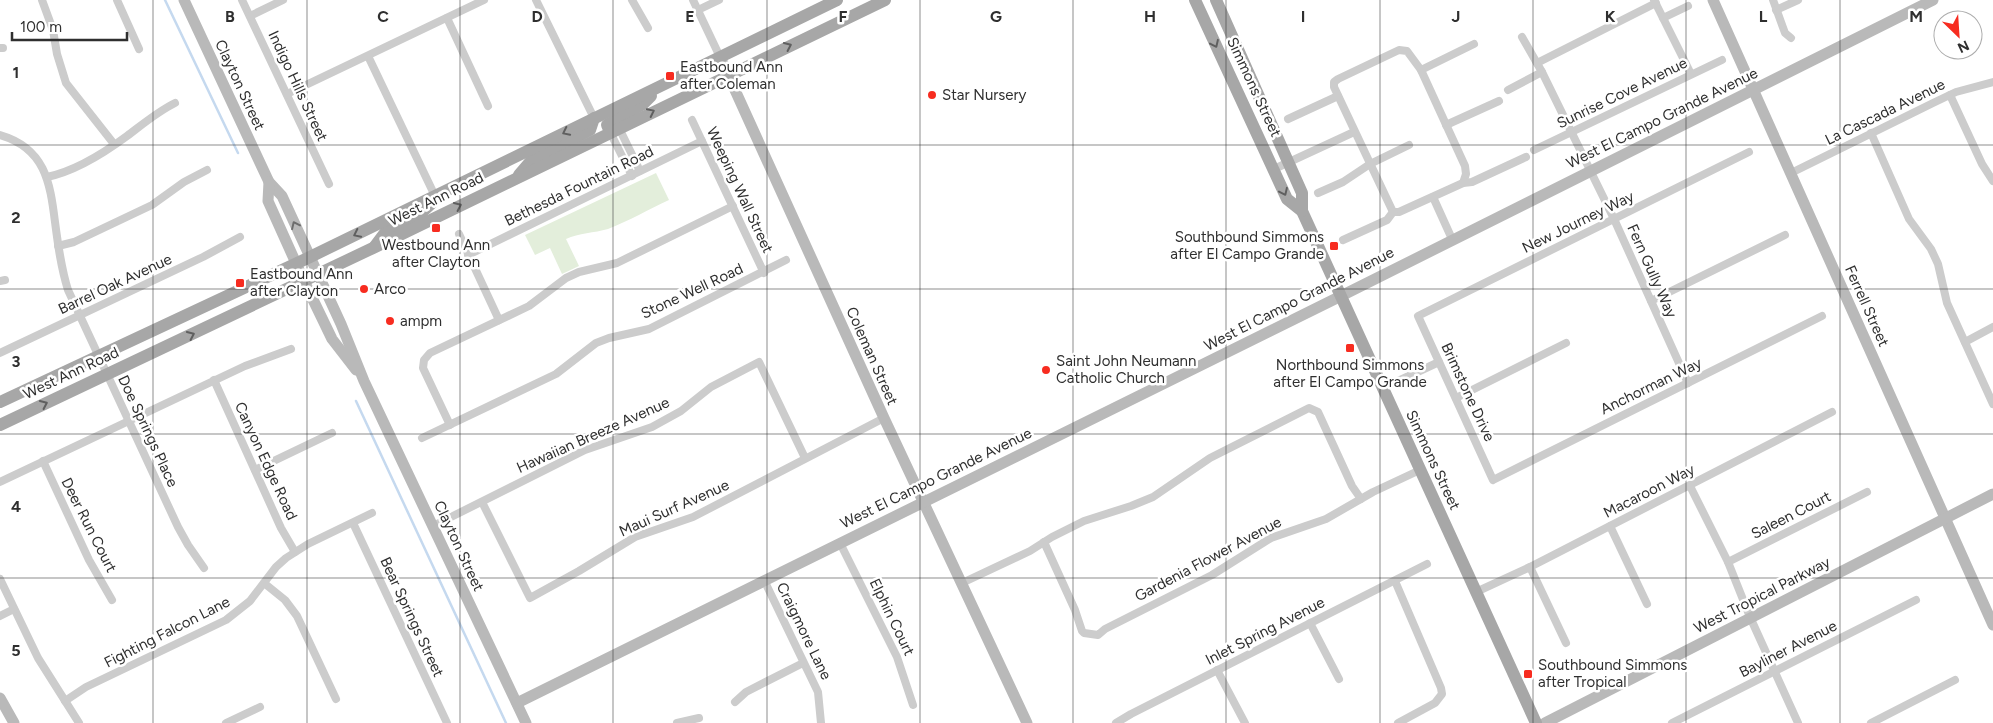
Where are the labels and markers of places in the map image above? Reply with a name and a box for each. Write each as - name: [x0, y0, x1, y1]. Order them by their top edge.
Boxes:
- place label: Eastbound Ann after Coleman: [680, 58, 783, 93]
- marker: Eastbound Ann after Coleman: [664, 70, 676, 82]
- place label: Star Nursery: [942, 86, 1027, 104]
- marker: Star Nursery: [926, 89, 938, 101]
- marker: Westbound Ann after Clayton: [430, 222, 442, 234]
- place label: Southbound Simmons after El Campo Grande: [1170, 228, 1324, 263]
- place label: Westbound Ann after Clayton: [382, 236, 490, 271]
- marker: Southbound Simmons after El Campo Grande: [1328, 240, 1340, 252]
- place label: Eastbound Ann after Clayton: [250, 265, 353, 300]
- marker: Eastbound Ann after Clayton: [234, 277, 246, 289]
- place label: Arco: [374, 280, 406, 298]
- marker: Arco: [358, 283, 370, 295]
- place label: ampm: [400, 312, 442, 330]
- marker: ampm: [384, 315, 396, 327]
- marker: Northbound Simmons after El Campo Grande: [1344, 342, 1356, 354]
- place label: Saint John Neumann Catholic Church: [1056, 352, 1196, 387]
- place label: Northbound Simmons after El Campo Grande: [1273, 356, 1427, 391]
- marker: Saint John Neumann Catholic Church: [1040, 364, 1052, 376]
- place label: Southbound Simmons after Tropical: [1538, 656, 1687, 691]
- marker: Southbound Simmons after Tropical: [1522, 668, 1534, 680]

